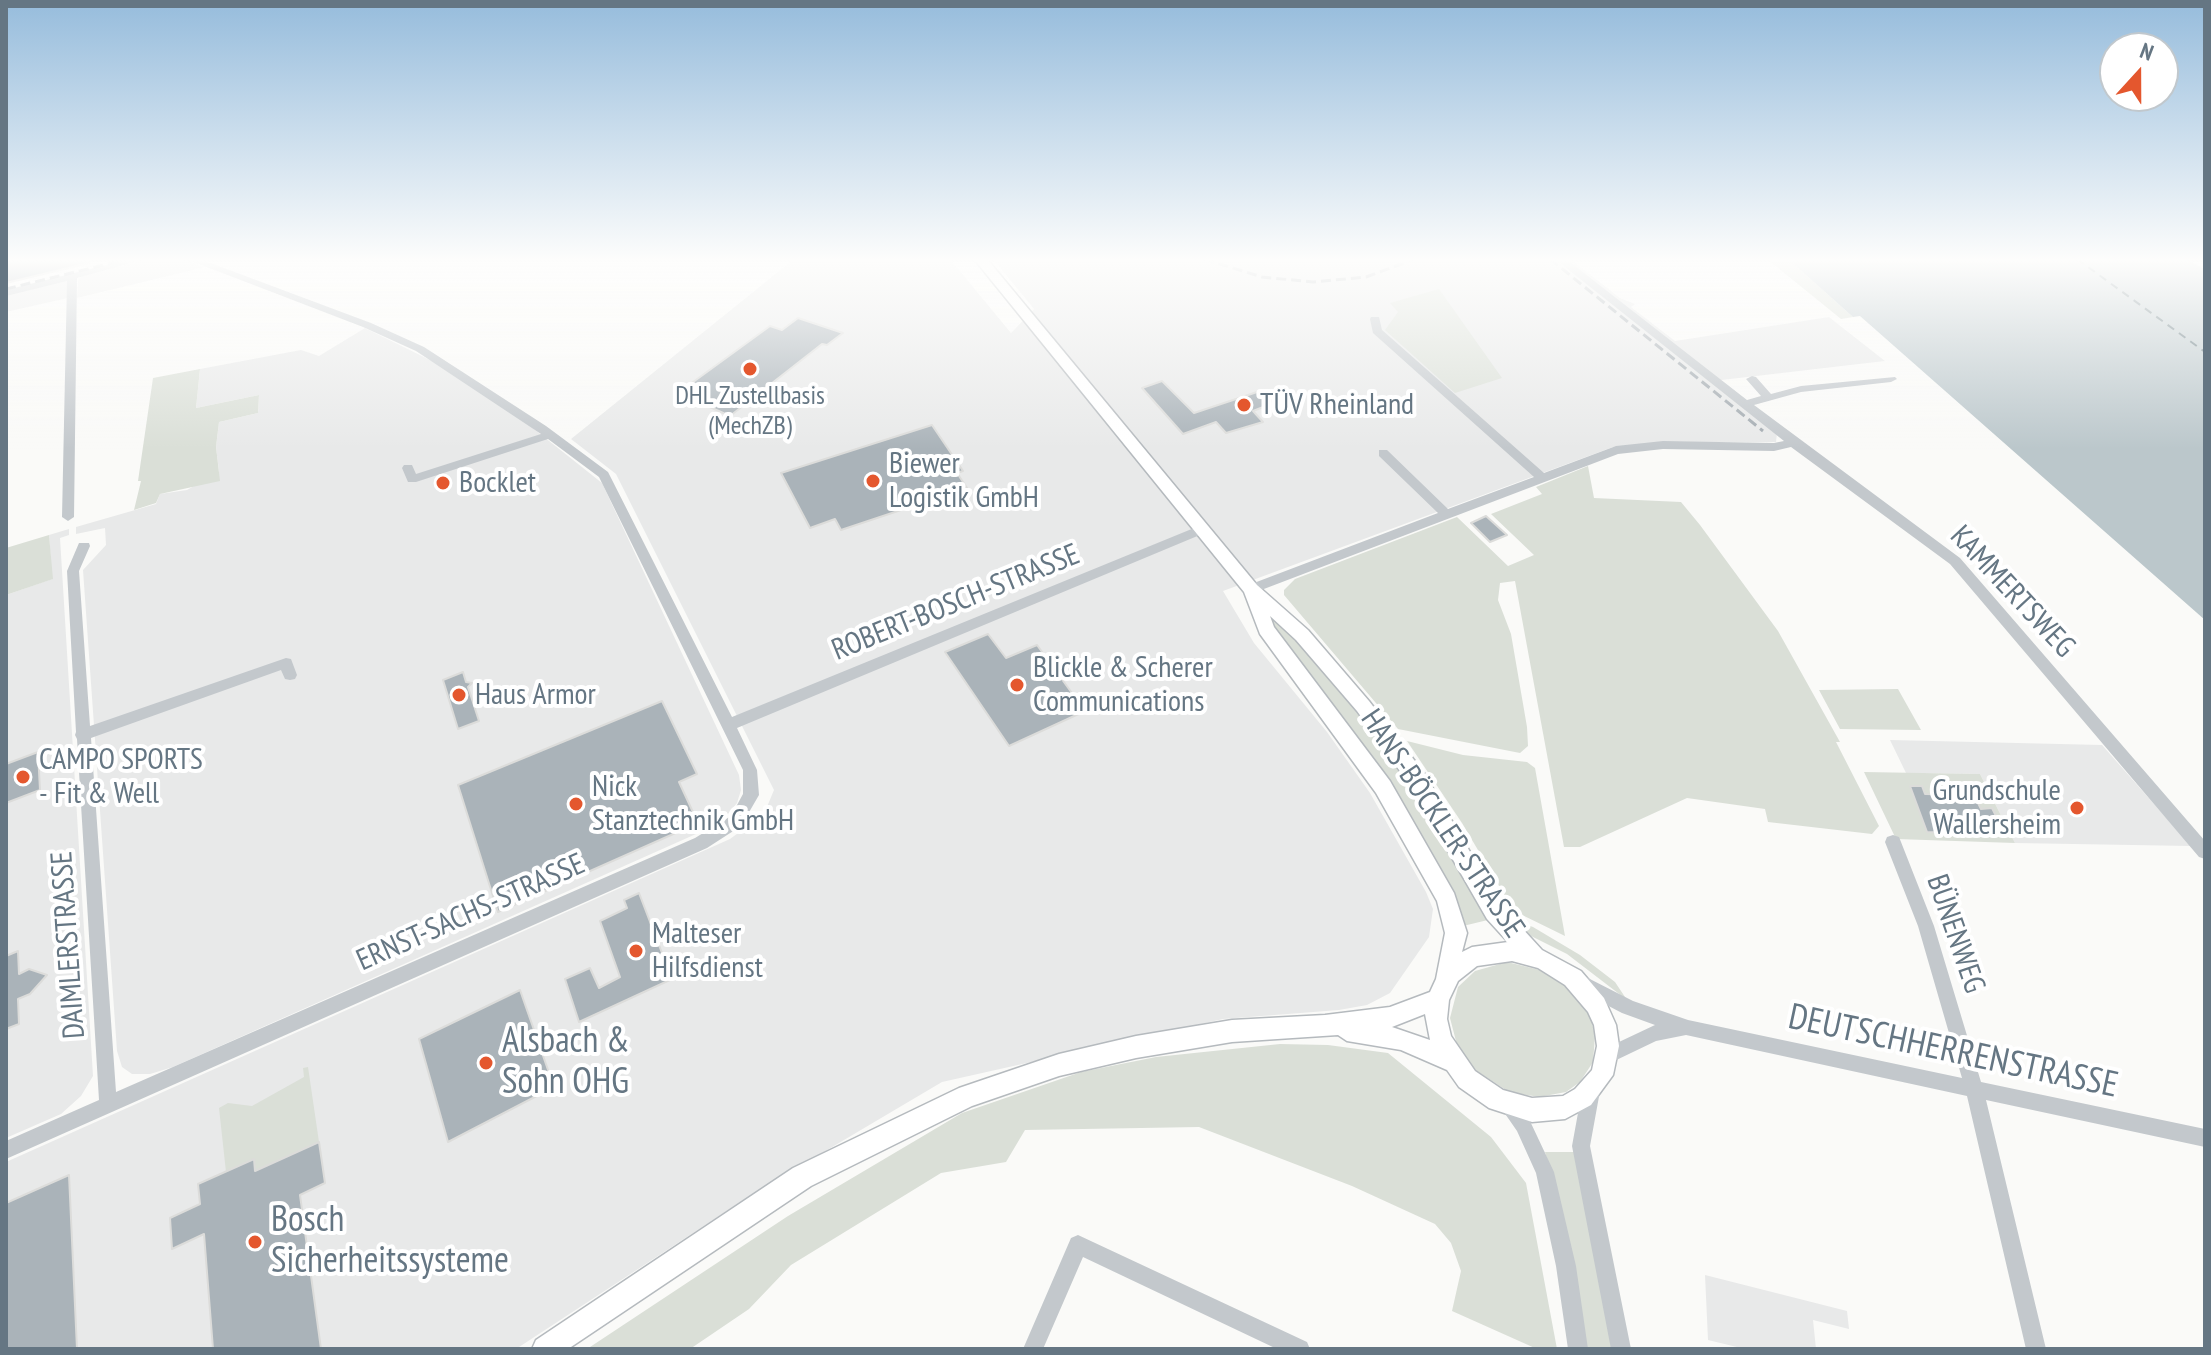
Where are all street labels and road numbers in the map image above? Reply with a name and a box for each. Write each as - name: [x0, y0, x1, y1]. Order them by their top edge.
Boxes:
- street label: KAMMERTSWEG: [1942, 519, 2082, 665]
- street label: ROBERT-BOSCH-STRASSE: [827, 537, 1085, 669]
- street label: HANS-BÖCKLER-STRASSE: [1352, 703, 1532, 945]
- street label: ERNST-SACHS-STRASSE: [351, 847, 591, 979]
- street label: DAIMLERSTRASSE: [44, 850, 94, 1040]
- street label: BÜNENWEG: [1918, 870, 1992, 998]
- street label: DEUTSCHHERRENSTRASSE: [1784, 996, 2122, 1108]

